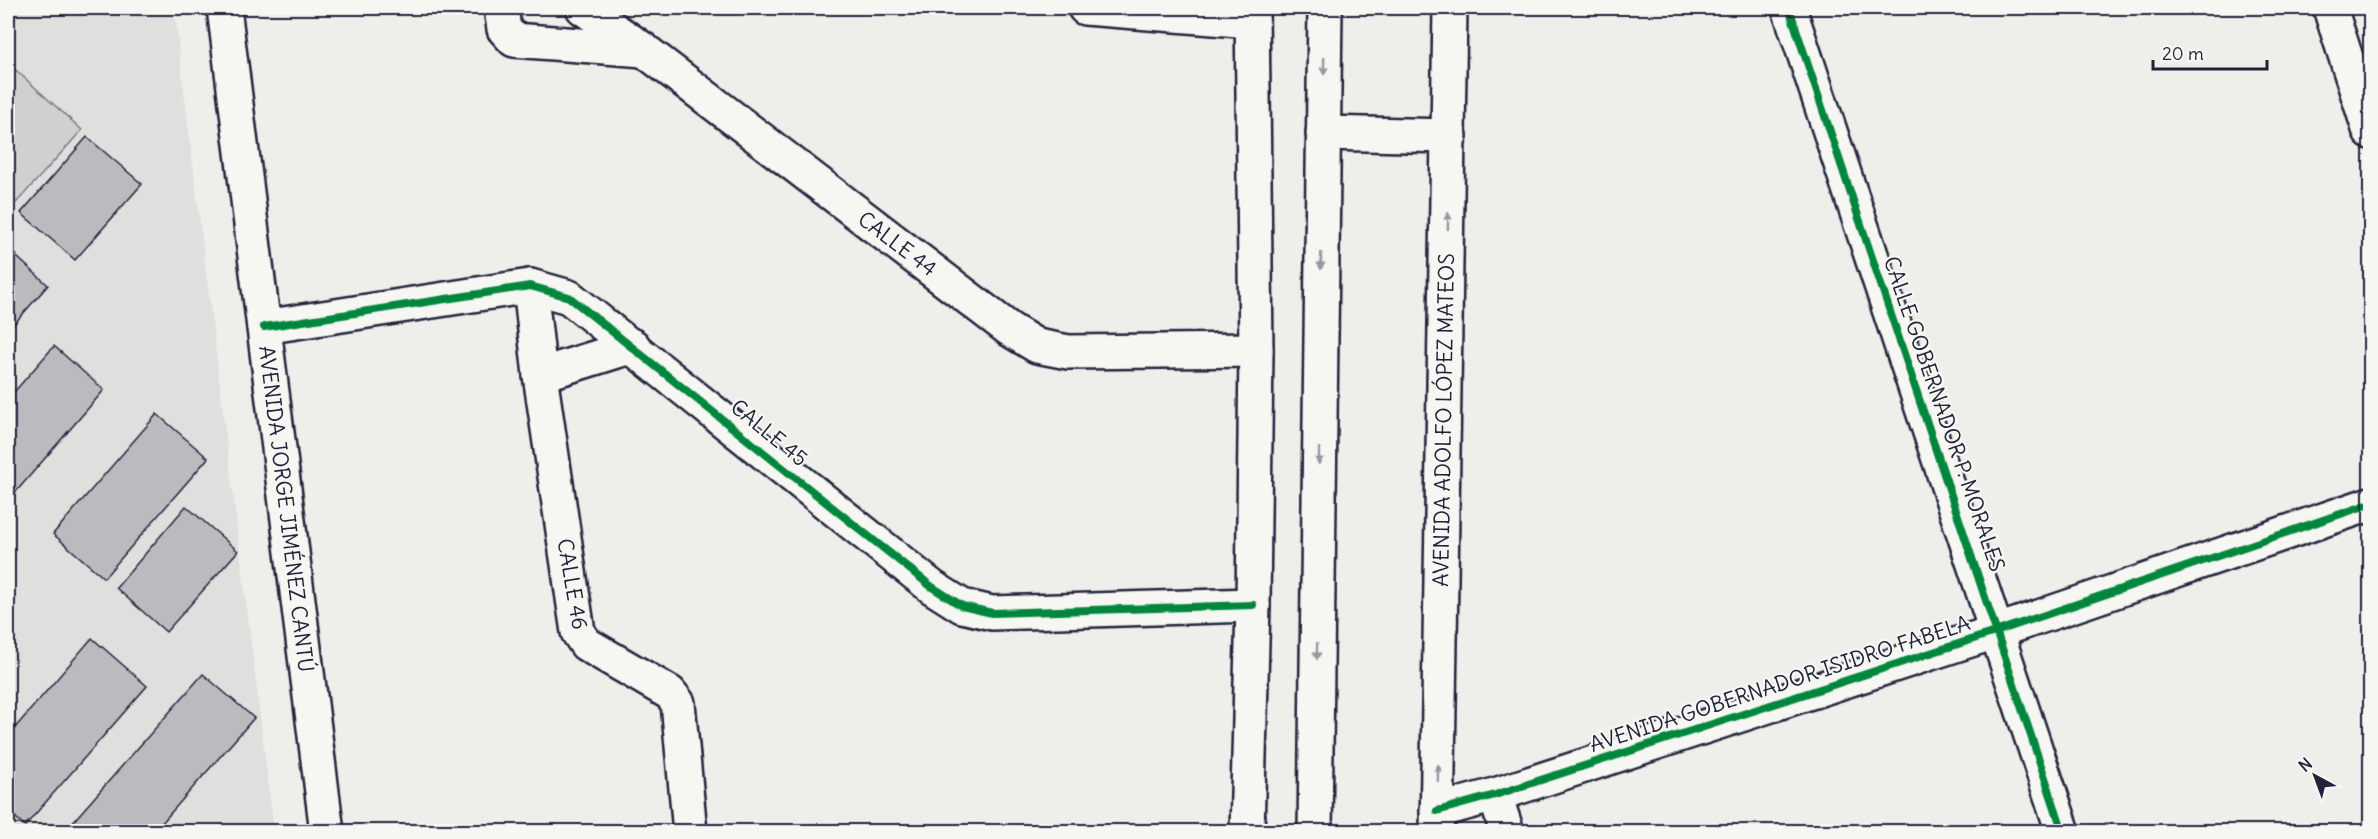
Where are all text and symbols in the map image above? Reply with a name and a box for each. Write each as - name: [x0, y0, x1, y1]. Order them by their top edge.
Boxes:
- scale bar: [2153, 33, 2267, 71]
- text: 20 m: [2162, 42, 2204, 65]
- one-way arrow: [1319, 56, 1329, 75]
- street label: CALLE 44: [853, 205, 942, 282]
- one-way arrow: [1443, 212, 1453, 231]
- one-way arrow: [1316, 251, 1326, 270]
- street label: AVENIDA ADOLFO LÓPEZ MATEOS: [1427, 253, 1460, 587]
- street label: CALLE GOBERNADOR P. MORALES: [1878, 253, 2011, 575]
- street label: AVENIDA JORGE JIMÉNEZ CANTÚ: [253, 344, 320, 674]
- street label: CALLE 45: [725, 393, 813, 472]
- one-way arrow: [1314, 446, 1324, 465]
- street label: CALLE 46: [551, 536, 594, 631]
- street label: AVENIDA GOBERNADOR ISIDRO FABELA: [1586, 609, 1974, 758]
- one-way arrow: [1312, 641, 1322, 660]
- north arrow: [2285, 746, 2345, 806]
- text: N: [2294, 754, 2316, 776]
- one-way arrow: [1433, 764, 1442, 783]

